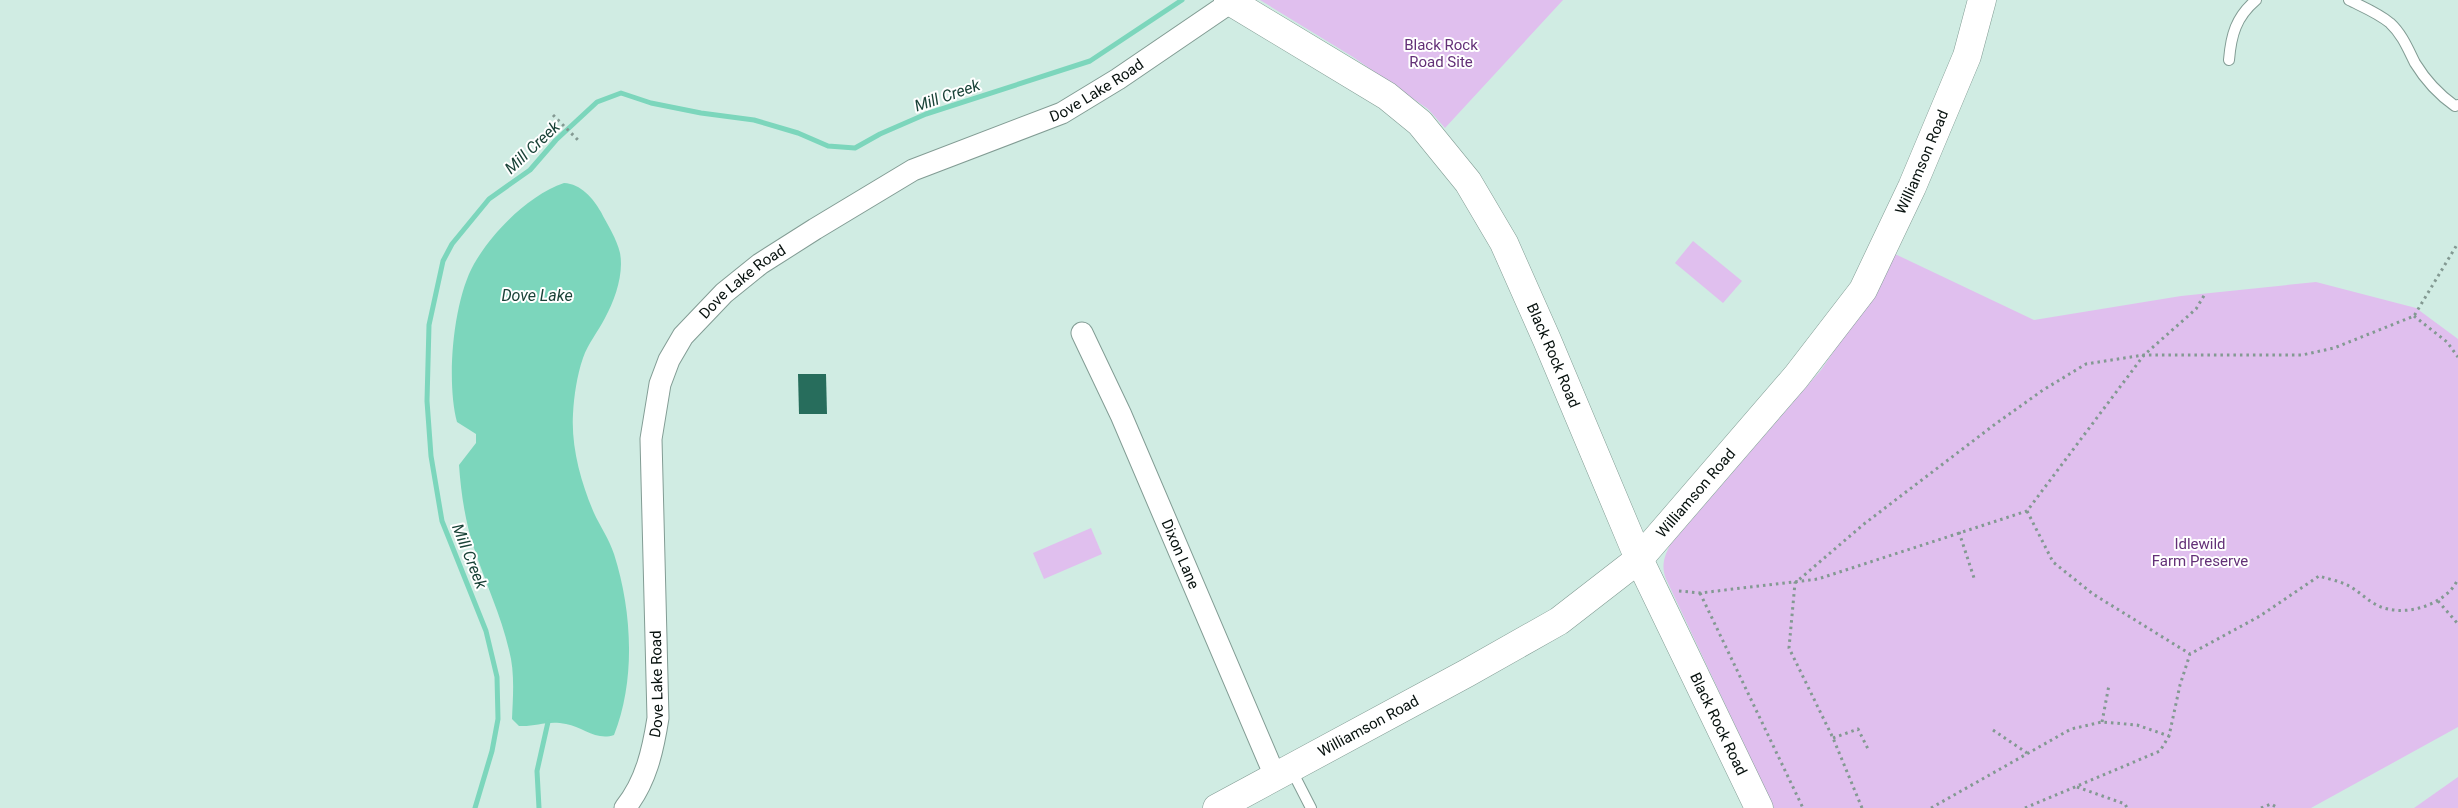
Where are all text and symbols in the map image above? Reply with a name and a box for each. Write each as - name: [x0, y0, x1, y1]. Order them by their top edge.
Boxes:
- park label: Black Rock Road Site: [1404, 36, 1478, 71]
- street label: Dove Lake Road: [1047, 55, 1147, 126]
- water label: Mill Creek: [912, 75, 984, 116]
- street label: Williamson Road: [1891, 107, 1952, 217]
- water label: Mill Creek: [501, 116, 565, 178]
- street label: Dove Lake Road: [695, 241, 789, 323]
- water label: Dove Lake: [501, 286, 573, 305]
- street label: Black Rock Road: [1523, 300, 1583, 410]
- street label: Williamson Road: [1652, 445, 1739, 541]
- street label: Dixon Lane: [1158, 517, 1203, 592]
- water label: Mill Creek: [448, 521, 492, 592]
- park label: Idlewild Farm Preserve: [2152, 535, 2248, 570]
- street label: Dove Lake Road: [646, 630, 667, 739]
- street label: Black Rock Road: [1686, 670, 1751, 778]
- street label: Williamson Road: [1315, 692, 1422, 761]

